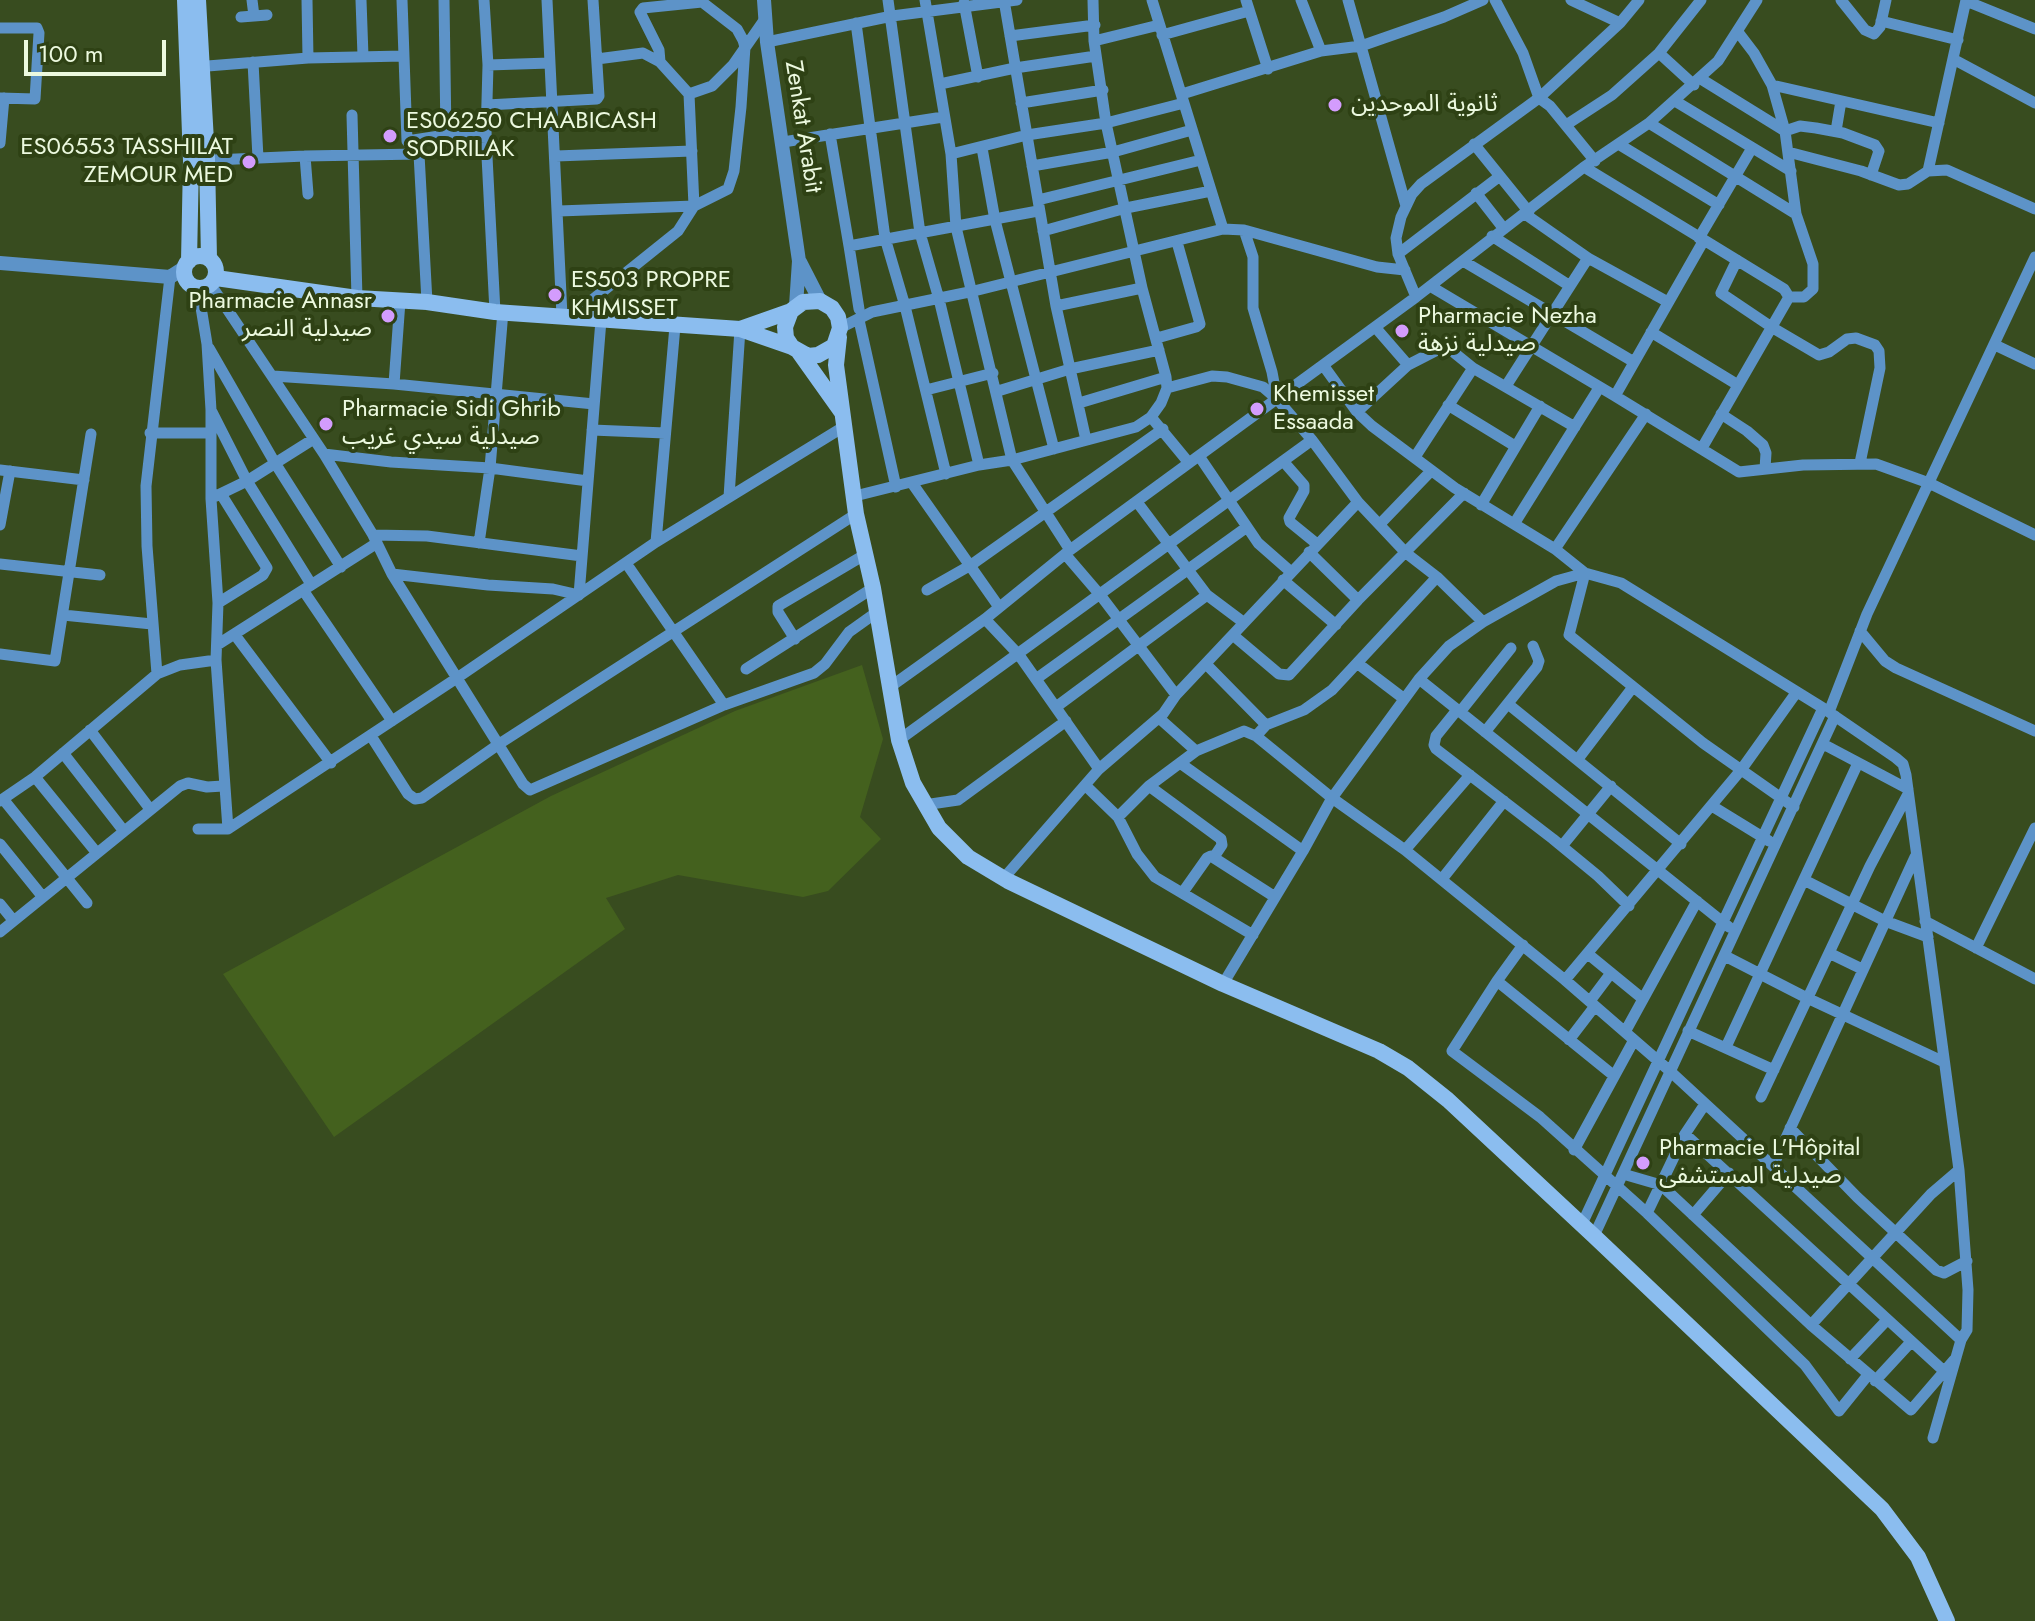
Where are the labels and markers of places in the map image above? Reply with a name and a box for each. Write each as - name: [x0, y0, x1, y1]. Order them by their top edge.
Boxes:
- place label: ثانوية الموحدين: [1351, 91, 1498, 119]
- marker: ثانوية الموحدين: [1326, 96, 1344, 114]
- place label: ES06250 CHAABICASH SODRILAK: [406, 108, 657, 164]
- marker: ES06250 CHAABICASH SODRILAK: [381, 127, 399, 145]
- place label: ES06553 TASSHILAT ZEMOUR MED: [20, 134, 233, 190]
- marker: ES06553 TASSHILAT ZEMOUR MED: [240, 153, 258, 171]
- place label: ES503 PROPRE KHMISSET: [571, 267, 731, 323]
- marker: ES503 PROPRE KHMISSET: [546, 286, 564, 304]
- place label: Pharmacie Annasr صيدلية النصر: [188, 288, 372, 344]
- place label: Pharmacie Nezha صيدلية نزهة: [1418, 303, 1597, 359]
- marker: Pharmacie Annasr صيدلية النصر: [379, 307, 397, 325]
- marker: Pharmacie Nezha صيدلية نزهة: [1393, 322, 1411, 340]
- place label: Khemisset Essaada: [1273, 381, 1374, 437]
- place label: Pharmacie Sidi Ghrib صيدلية سيدي غريب: [342, 396, 561, 452]
- marker: Khemisset Essaada: [1248, 400, 1266, 418]
- marker: Pharmacie Sidi Ghrib صيدلية سيدي غريب: [317, 415, 335, 433]
- place label: Pharmacie L'Hôpital صيدلية المستشفى: [1659, 1135, 1861, 1191]
- marker: Pharmacie L'Hôpital صيدلية المستشفى: [1634, 1154, 1652, 1172]

